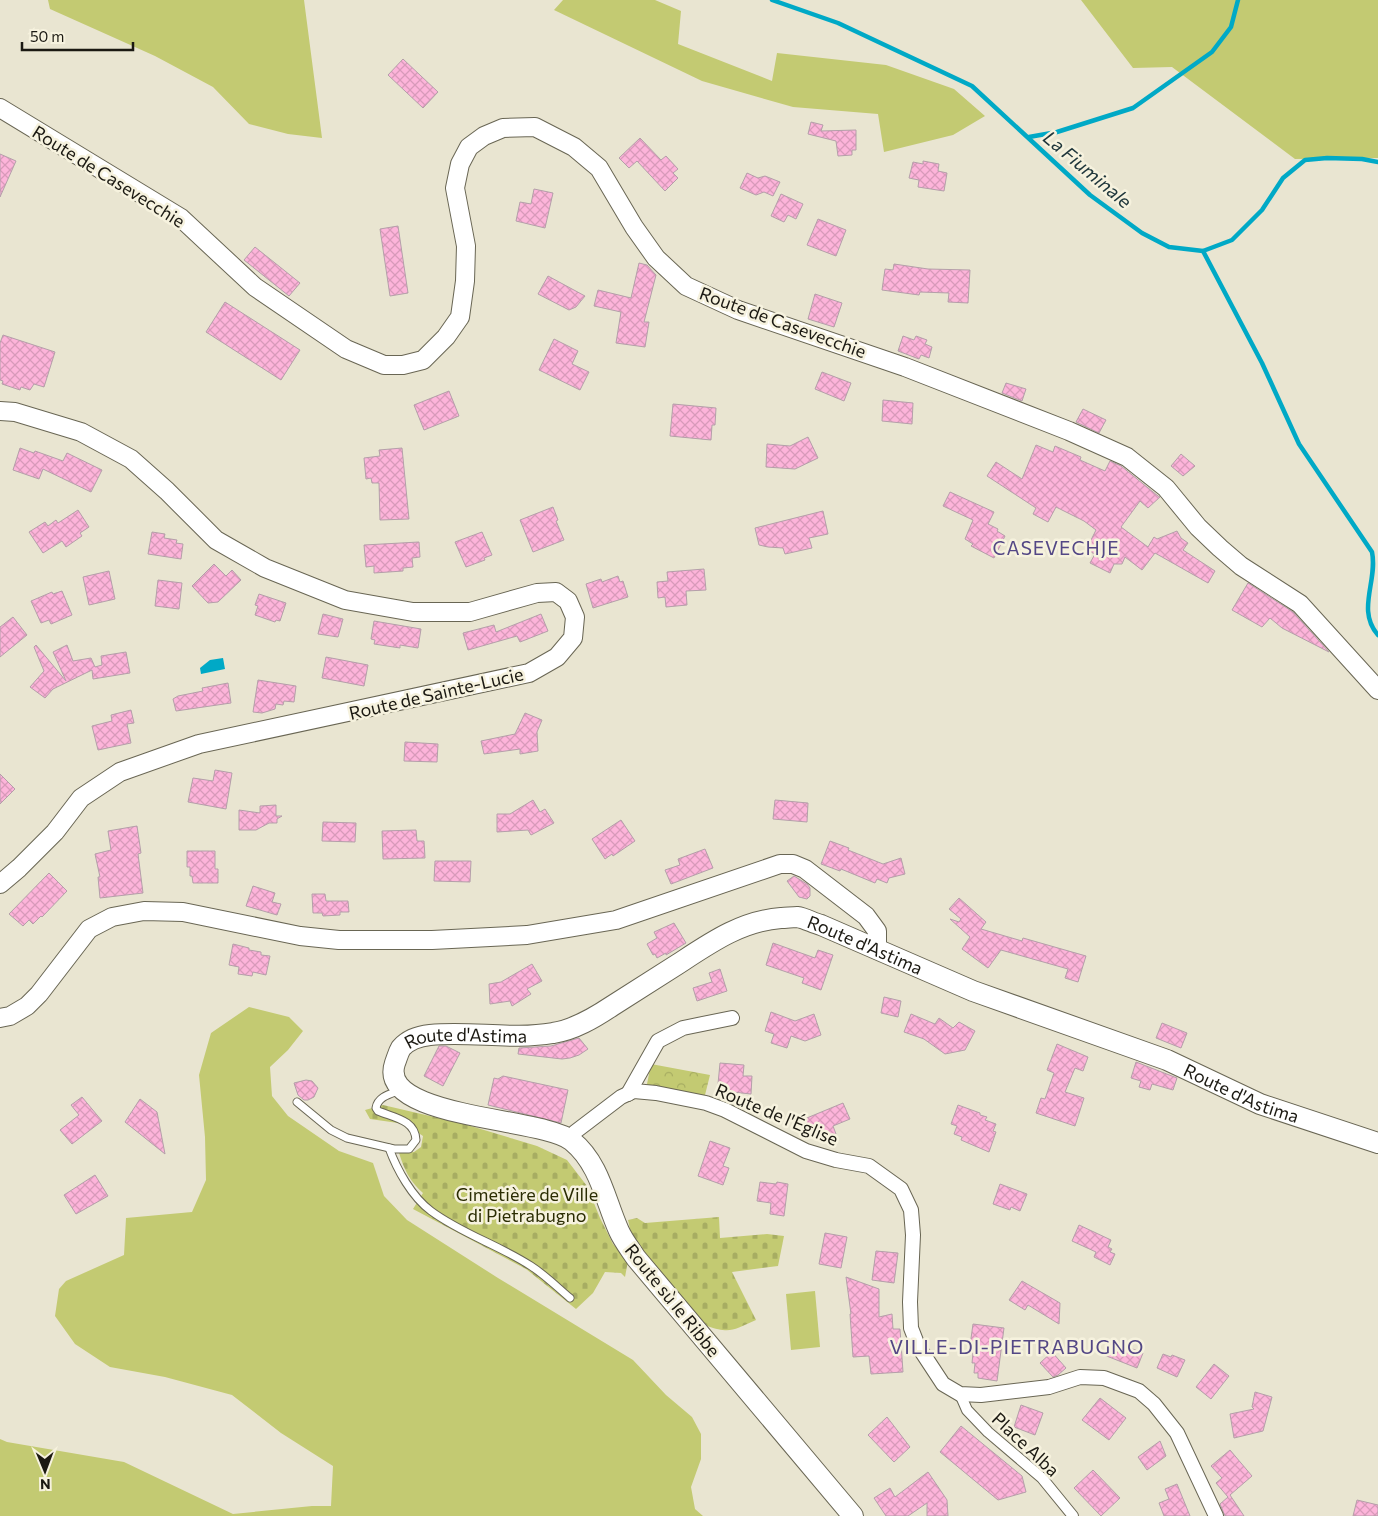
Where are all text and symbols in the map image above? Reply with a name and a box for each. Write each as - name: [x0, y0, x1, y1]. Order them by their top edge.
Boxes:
- scale bar: [22, 20, 134, 52]
- text: 50 m: [30, 27, 64, 45]
- street label: Route de Casevecchie: [29, 120, 189, 232]
- water label: La Fiuminale: [1039, 125, 1137, 213]
- street label: Route de Casevecchie: [697, 282, 869, 362]
- district label: CASEVECHJE: [993, 536, 1119, 559]
- street label: Route de Sainte-Lucie: [347, 662, 525, 724]
- street label: Route d'Astima: [804, 910, 926, 979]
- street label: Route d'Astima: [400, 1023, 527, 1053]
- street label: Route d'Astima: [1180, 1059, 1302, 1127]
- street label: Route de l'Église: [712, 1078, 842, 1150]
- park label: Cimetière de Ville di Pietrabugno: [456, 1183, 598, 1226]
- street label: Route sù le Ribbe: [621, 1239, 725, 1361]
- district label: VILLE-DI-PIETRABUGNO: [890, 1334, 1144, 1358]
- street label: Place Alba: [988, 1407, 1064, 1481]
- north arrow: [20, 1446, 70, 1496]
- text: N: [40, 1476, 51, 1493]

